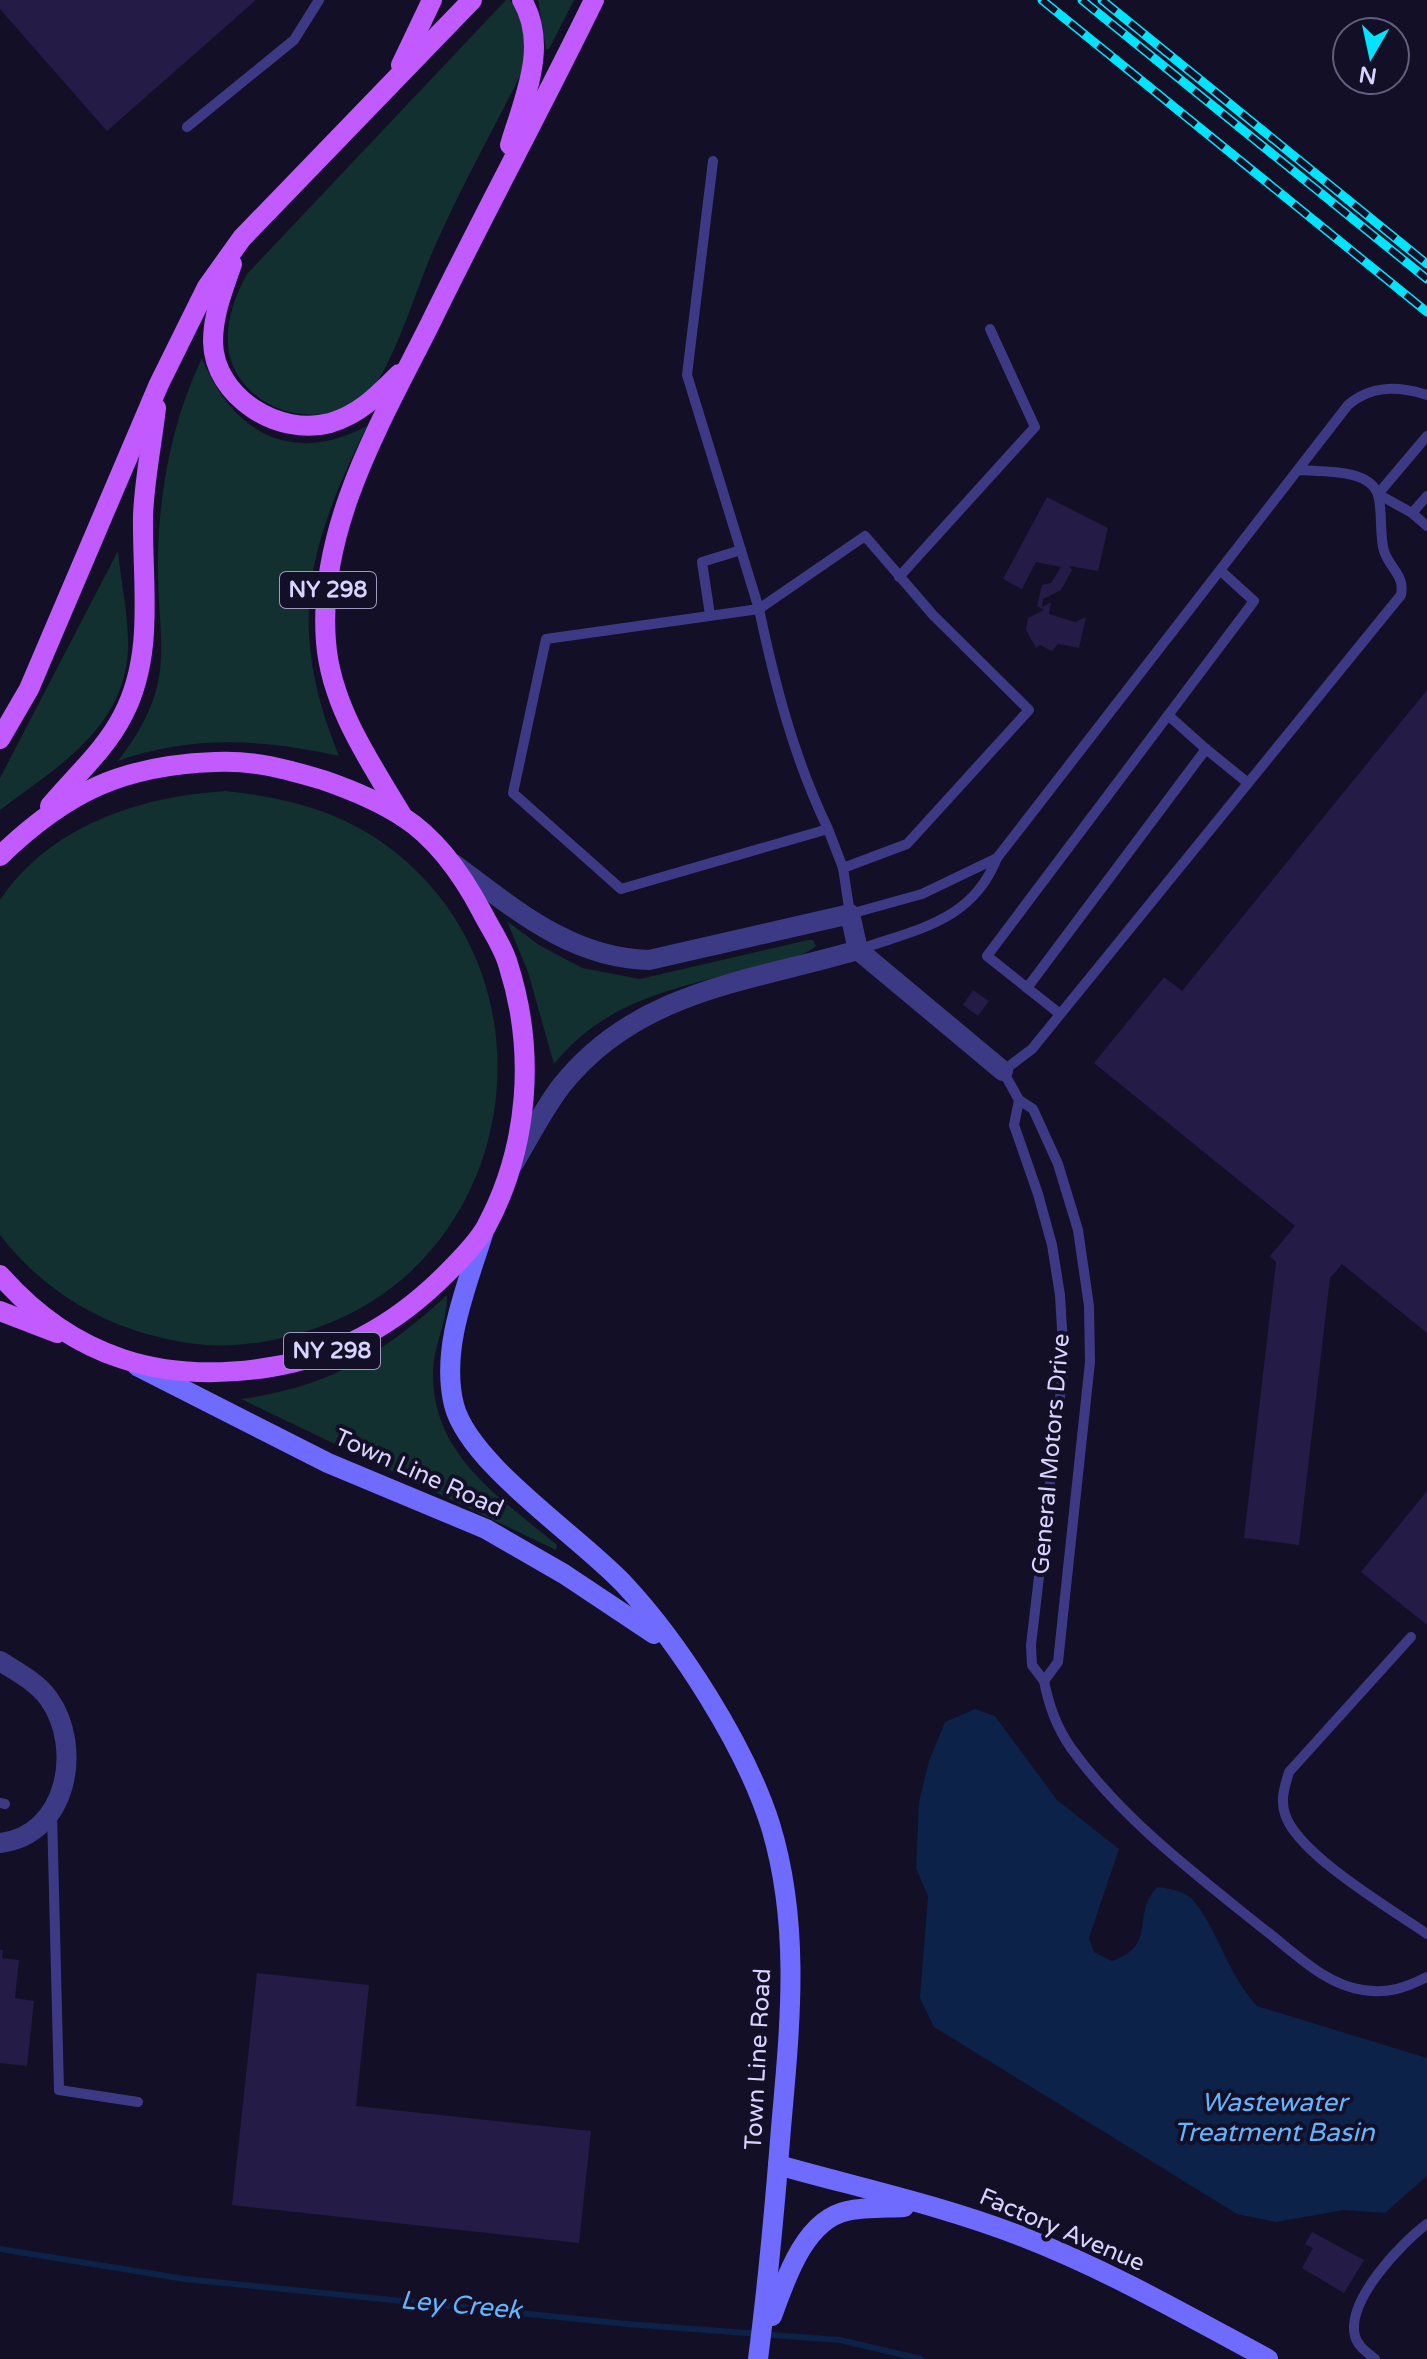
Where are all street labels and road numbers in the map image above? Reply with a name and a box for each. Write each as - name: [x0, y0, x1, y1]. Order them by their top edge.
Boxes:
- road number: NY 298: [280, 572, 376, 608]
- street label: General Motors Drive: [1026, 1332, 1076, 1576]
- road number: NY 298: [284, 1333, 380, 1369]
- street label: Town Line Road: [330, 1423, 508, 1523]
- street label: Town Line Road: [739, 1967, 777, 2151]
- street label: Factory Avenue: [975, 2182, 1149, 2278]

